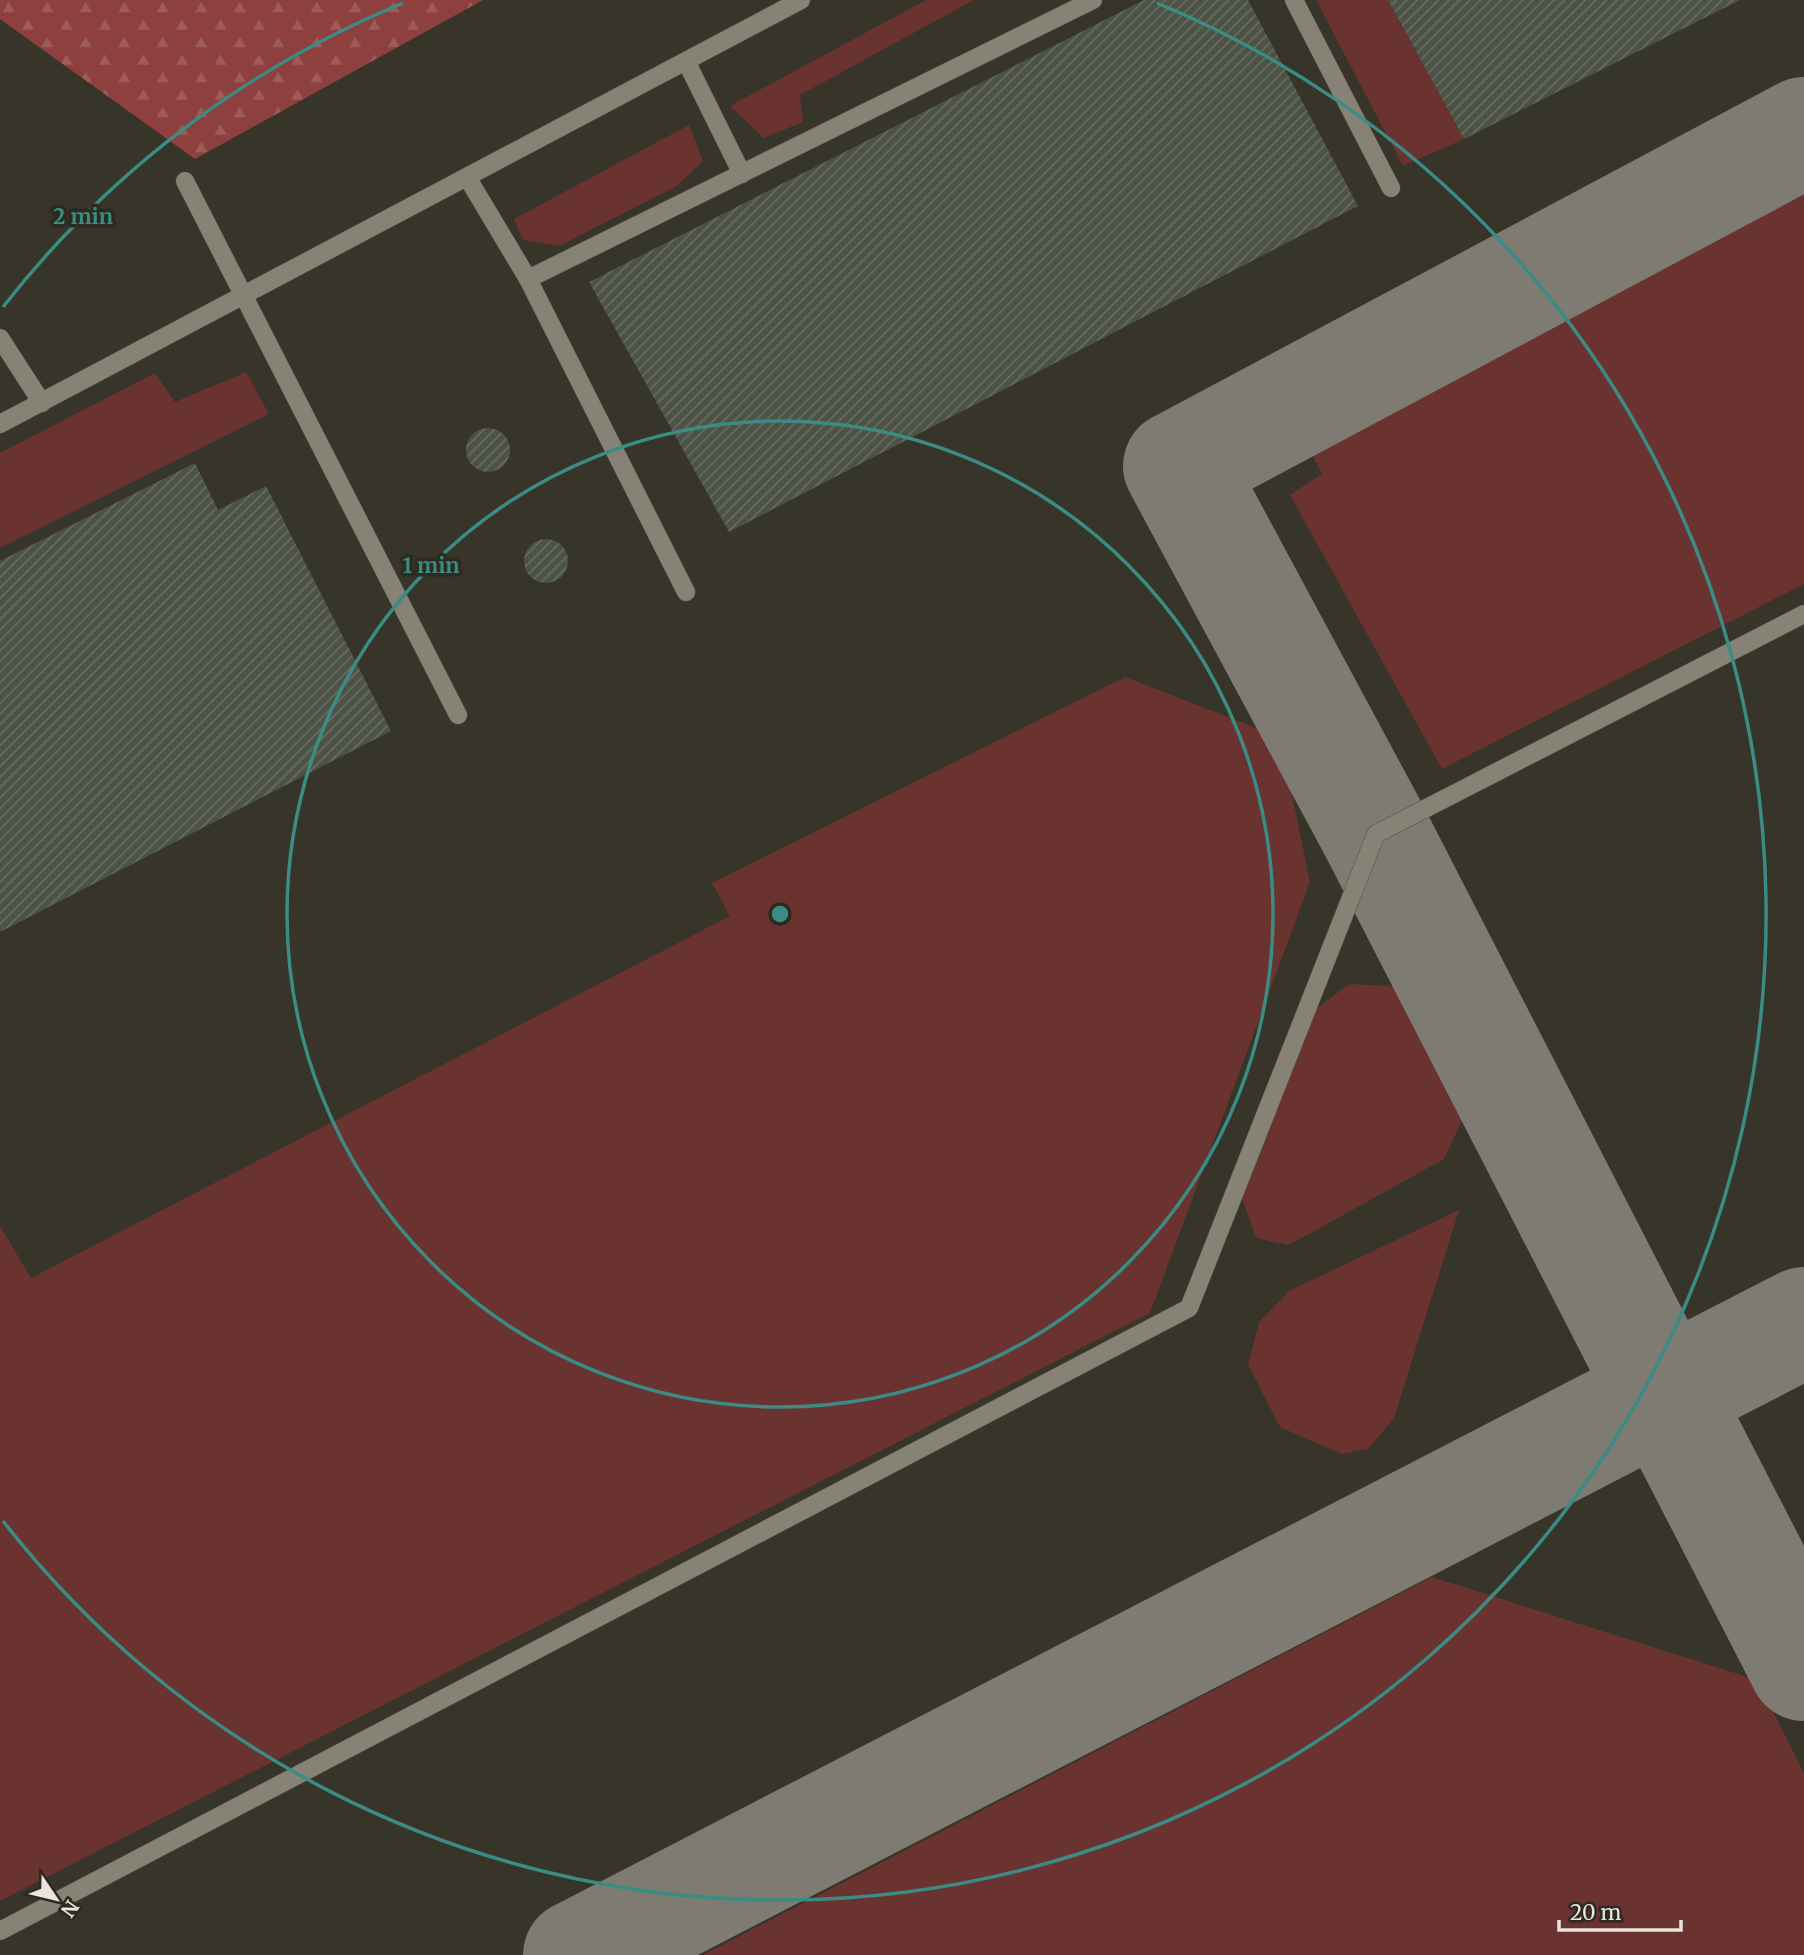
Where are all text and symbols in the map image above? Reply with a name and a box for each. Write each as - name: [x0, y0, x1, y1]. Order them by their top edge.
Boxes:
- text: 2 min: [53, 203, 113, 230]
- text: 1 min: [402, 552, 460, 579]
- centre of rings: [768, 902, 792, 926]
- north arrow: [21, 1864, 91, 1934]
- scale bar: [1559, 1888, 1682, 1932]
- text: N: [56, 1896, 84, 1922]
- text: 20 m: [1570, 1899, 1622, 1926]

